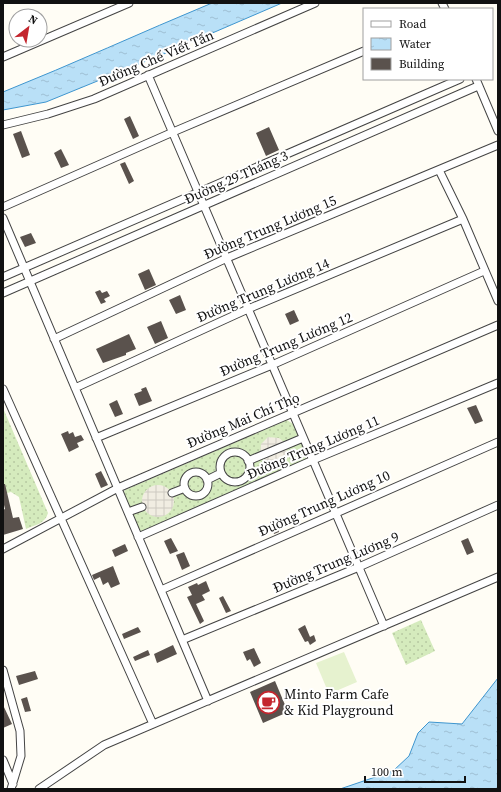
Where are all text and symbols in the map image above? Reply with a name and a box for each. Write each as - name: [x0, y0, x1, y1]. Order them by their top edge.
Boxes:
- north arrow: [8, 8, 48, 48]
- legend: [363, 8, 493, 80]
- text: N: [26, 11, 40, 28]
- text: Road: [399, 16, 426, 32]
- street label: Đường Chế Viết Tấn: [95, 25, 217, 91]
- text: Water: [399, 36, 431, 52]
- text: Building: [399, 56, 444, 72]
- street label: Đường 29 Tháng 3: [181, 145, 291, 209]
- street label: Đường Trung Lương 15: [201, 190, 339, 264]
- street label: Đường Trung Lương 14: [194, 253, 332, 327]
- street label: Đường Trung Lương 12: [217, 307, 355, 381]
- street label: Đường Mai Chí Thọ: [184, 387, 303, 453]
- street label: Đường Trung Lương 11: [244, 410, 382, 484]
- street label: Đường Trung Lương 10: [255, 465, 393, 541]
- street label: Đường Trung Lương 9: [270, 526, 402, 598]
- place label: Minto Farm Cafe & Kid Playground: [284, 684, 393, 720]
- cafe icon: Minto Farm Cafe & Kid Playground: [256, 689, 282, 715]
- scale bar: [365, 758, 465, 784]
- text: 100 m: [371, 764, 403, 780]

